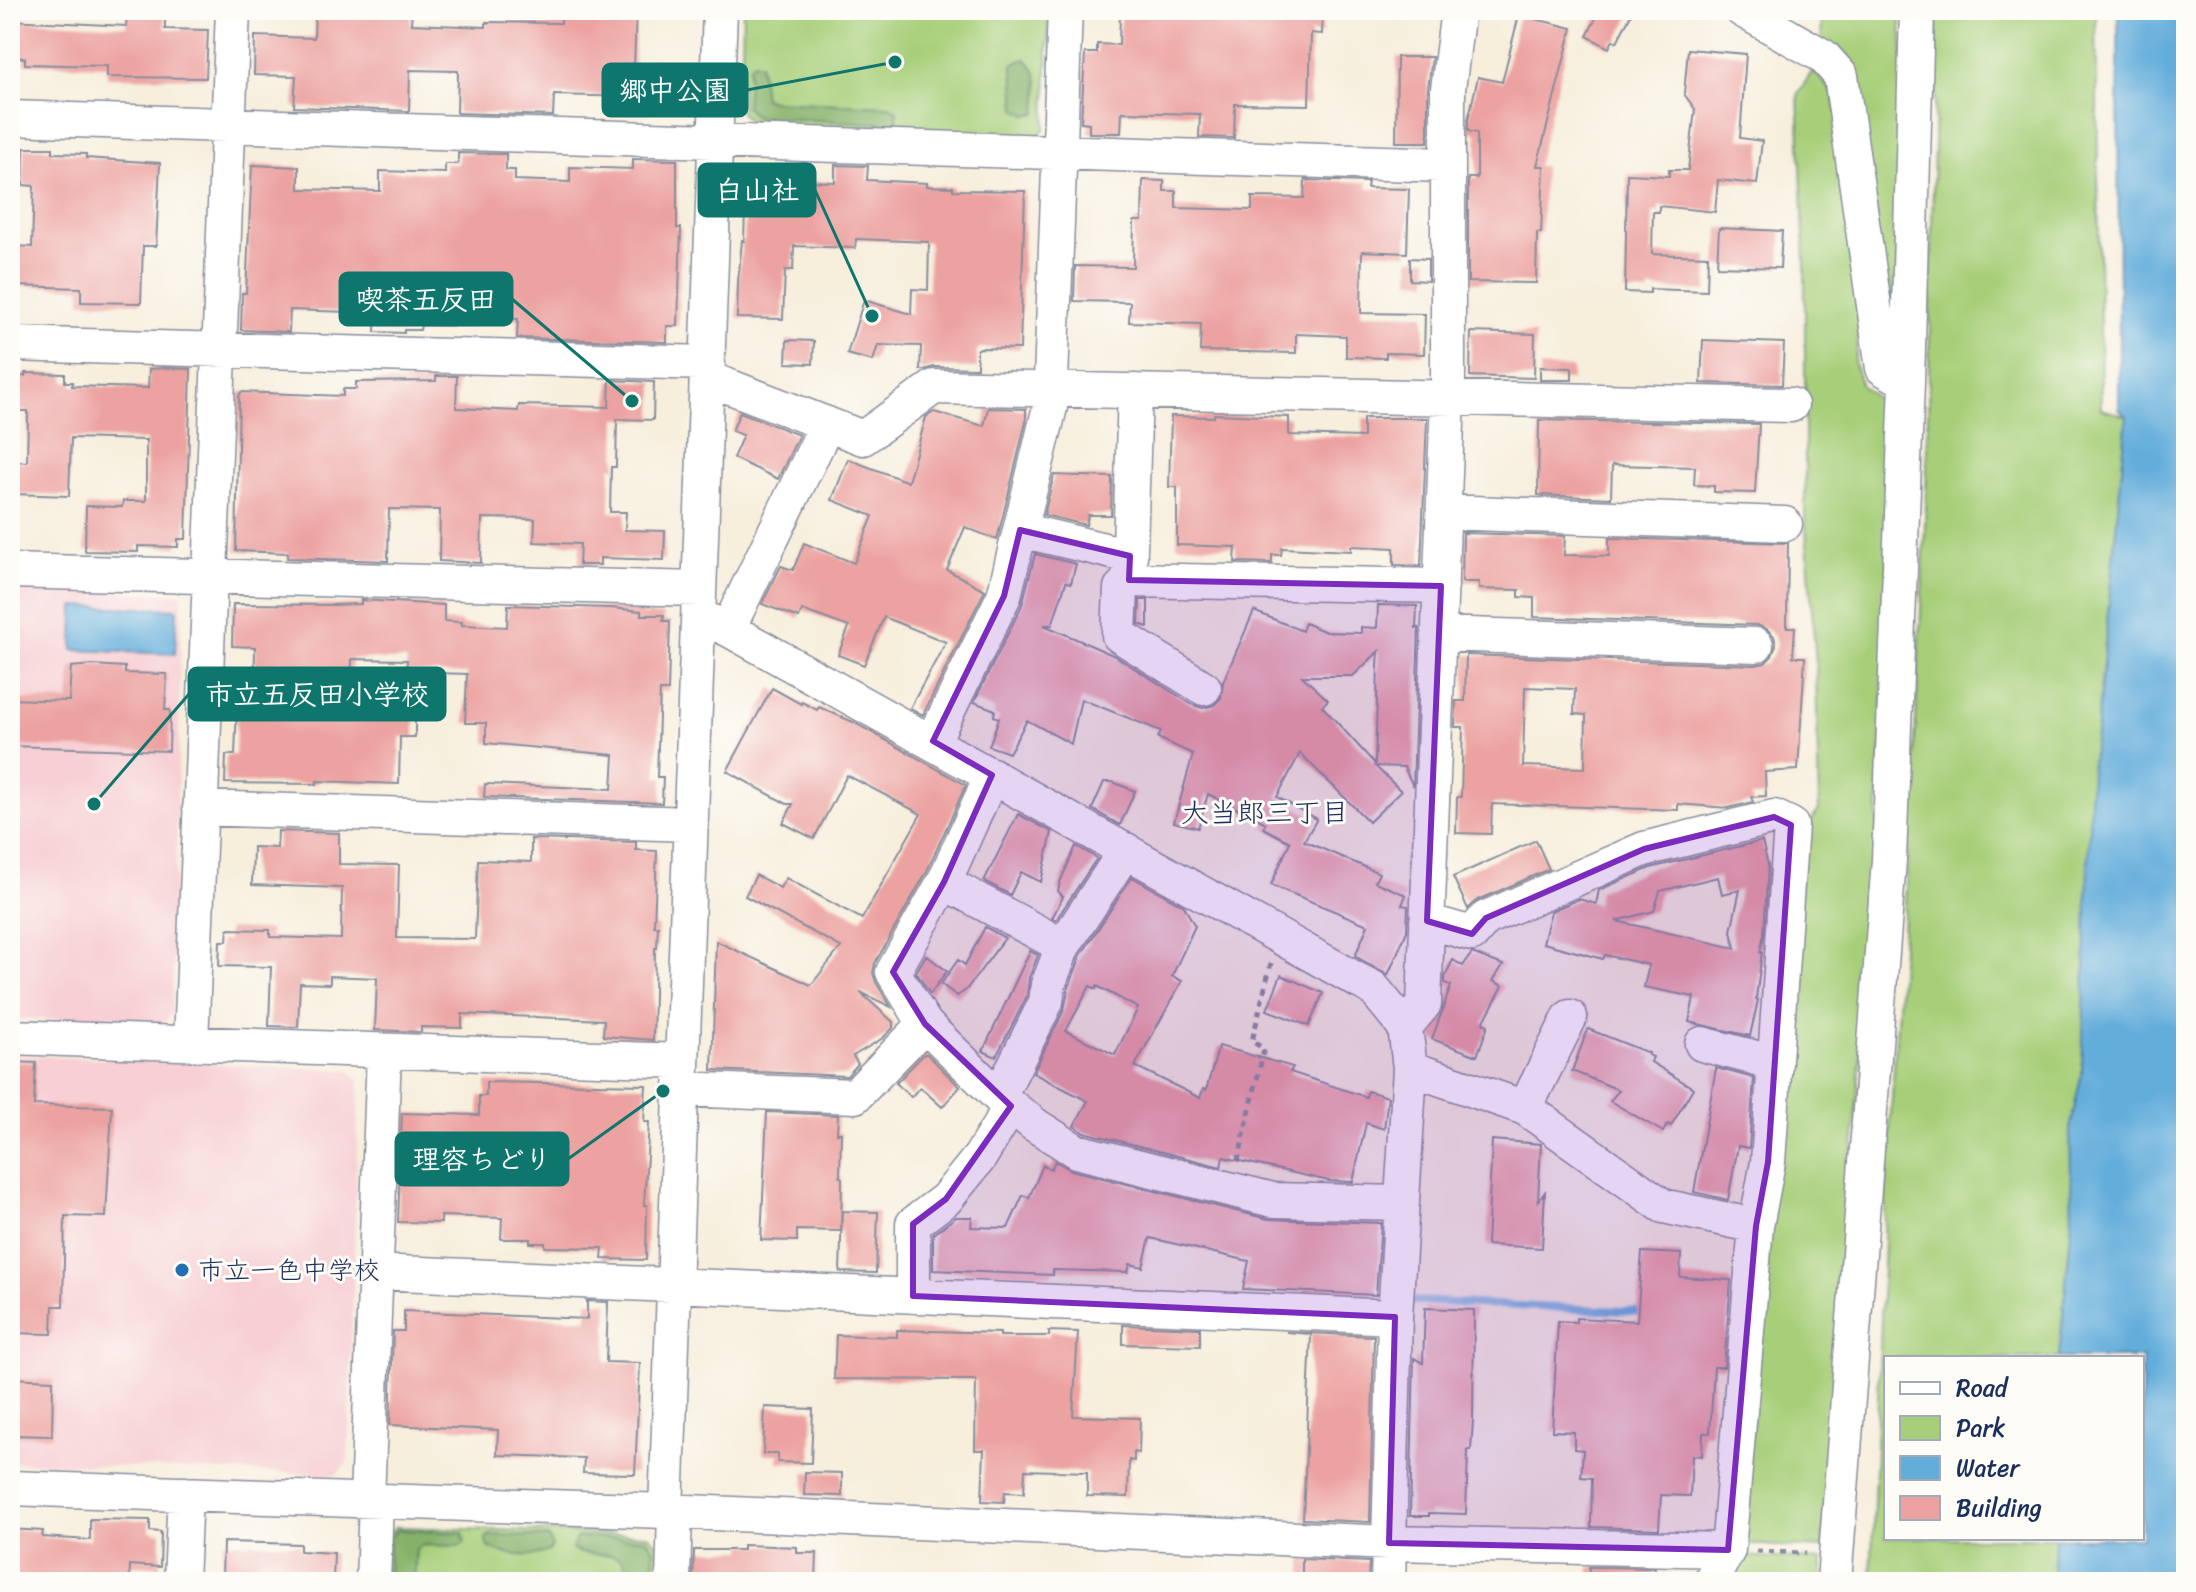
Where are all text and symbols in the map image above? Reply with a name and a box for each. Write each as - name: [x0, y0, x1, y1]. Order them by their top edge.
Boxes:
- callout: 郷中公園: [603, 64, 747, 116]
- text: 郷中公園: [619, 66, 731, 115]
- callout: 白山社: [699, 164, 815, 216]
- text: 白山社: [715, 166, 799, 215]
- callout: 喫茶五反田: [340, 273, 512, 325]
- text: 喫茶五反田: [356, 275, 496, 324]
- callout: 市立五反田小学校: [189, 668, 445, 720]
- text: 市立五反田小学校: [205, 670, 429, 719]
- district label: 大当郎三丁目: [1181, 788, 1349, 837]
- callout: 理容ちどり: [396, 1133, 568, 1185]
- text: 理容ちどり: [412, 1135, 552, 1184]
- place label: 市立一色中学校: [198, 1247, 380, 1293]
- marker: 市立一色中学校: [173, 1261, 191, 1279]
- legend: [1884, 1356, 2144, 1540]
- text: Road: [1956, 1367, 2010, 1409]
- text: Park: [1956, 1407, 2005, 1449]
- text: Water: [1956, 1447, 2021, 1489]
- text: Building: [1956, 1487, 2042, 1529]

